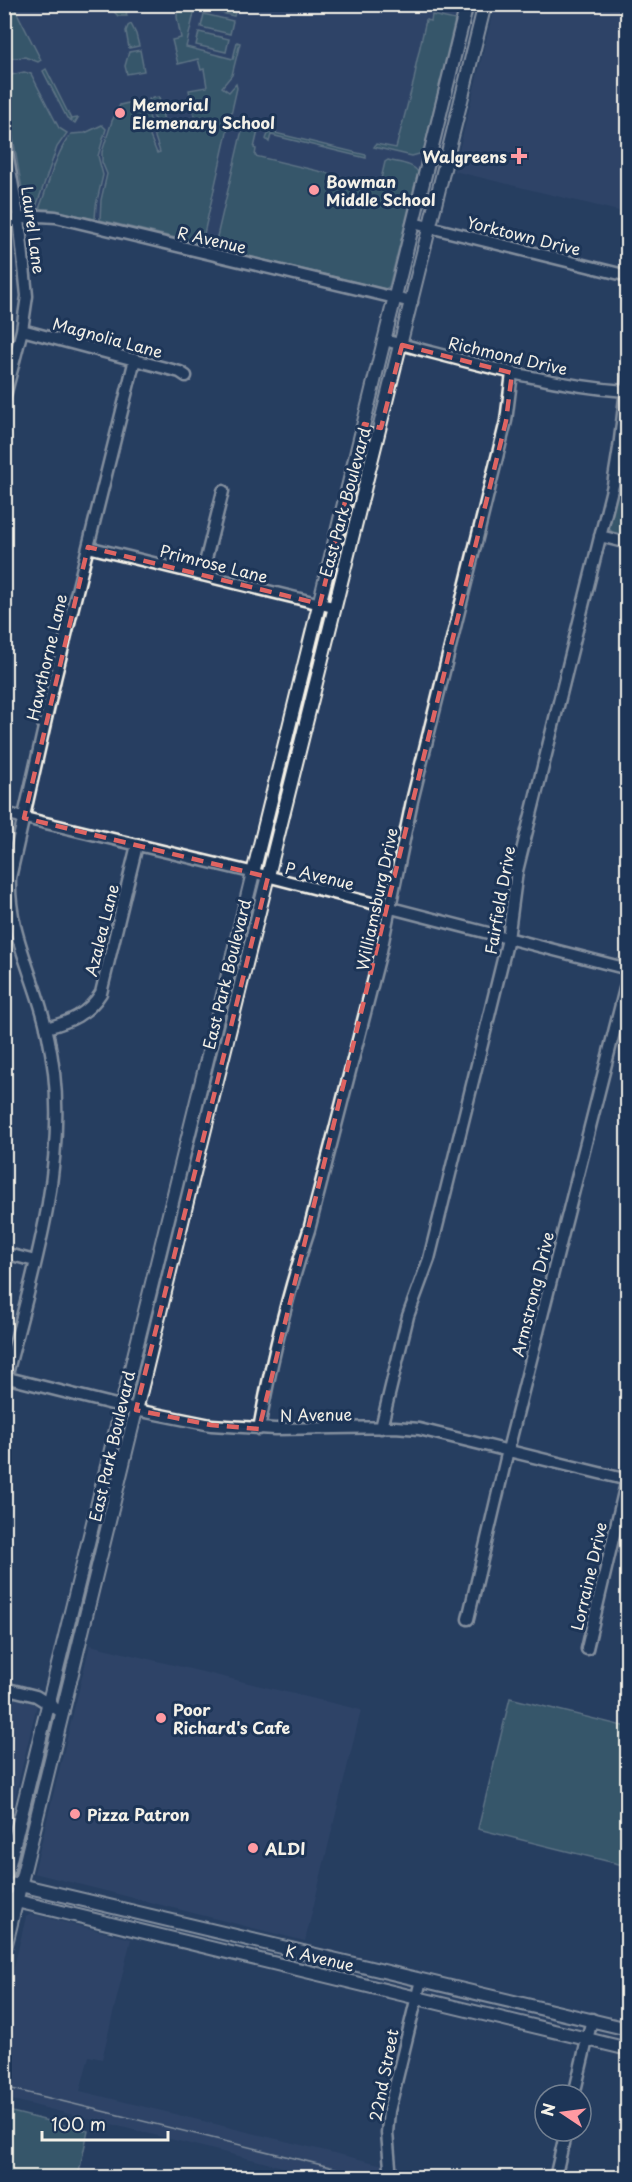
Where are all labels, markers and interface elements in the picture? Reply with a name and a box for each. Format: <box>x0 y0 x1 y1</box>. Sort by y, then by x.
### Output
place label: Memorial Elemenary School <box>132 92 275 134</box>
marker: Memorial Elemenary School <box>113 106 127 120</box>
place label: Walgreens <box>422 144 507 168</box>
marker: Walgreens <box>512 149 526 163</box>
place label: Bowman Middle School <box>326 169 436 211</box>
marker: Bowman Middle School <box>307 183 321 197</box>
street label: Laurel Lane <box>16 185 52 275</box>
street label: Yorktown Drive <box>465 209 583 261</box>
street label: R Avenue <box>175 219 249 259</box>
street label: Magnolia Lane <box>50 311 166 363</box>
street label: Richmond Drive <box>446 330 570 380</box>
street label: East Park Boulevard <box>312 424 376 580</box>
street label: Primrose Lane <box>157 538 271 588</box>
street label: Hawthorne Lane <box>20 591 72 723</box>
street label: Williamsburg Drive <box>349 825 403 973</box>
street label: Fairfield Drive <box>478 844 520 956</box>
street label: P Avenue <box>283 855 357 895</box>
street label: Azalea Lane <box>78 881 124 979</box>
street label: East Park Boulevard <box>196 896 256 1052</box>
street label: Armstrong Drive <box>505 1229 559 1359</box>
street label: East Park Boulevard <box>82 1368 140 1524</box>
street label: N Avenue <box>280 1401 353 1427</box>
street label: Lorraine Drive <box>564 1519 612 1633</box>
place label: Poor Richard's Cafe <box>173 1697 291 1739</box>
marker: Poor Richard's Cafe <box>154 1711 168 1725</box>
place label: Pizza Patron <box>87 1802 189 1826</box>
marker: Pizza Patron <box>68 1807 82 1821</box>
place label: ALDI <box>264 1836 306 1860</box>
marker: ALDI <box>246 1841 260 1855</box>
street label: K Avenue <box>283 1937 357 1977</box>
street label: 22nd Street <box>362 2026 404 2123</box>
north arrow <box>533 2083 593 2143</box>
text: N <box>534 2101 561 2118</box>
scale bar <box>42 2104 168 2142</box>
text: 100 m <box>51 2110 106 2137</box>

